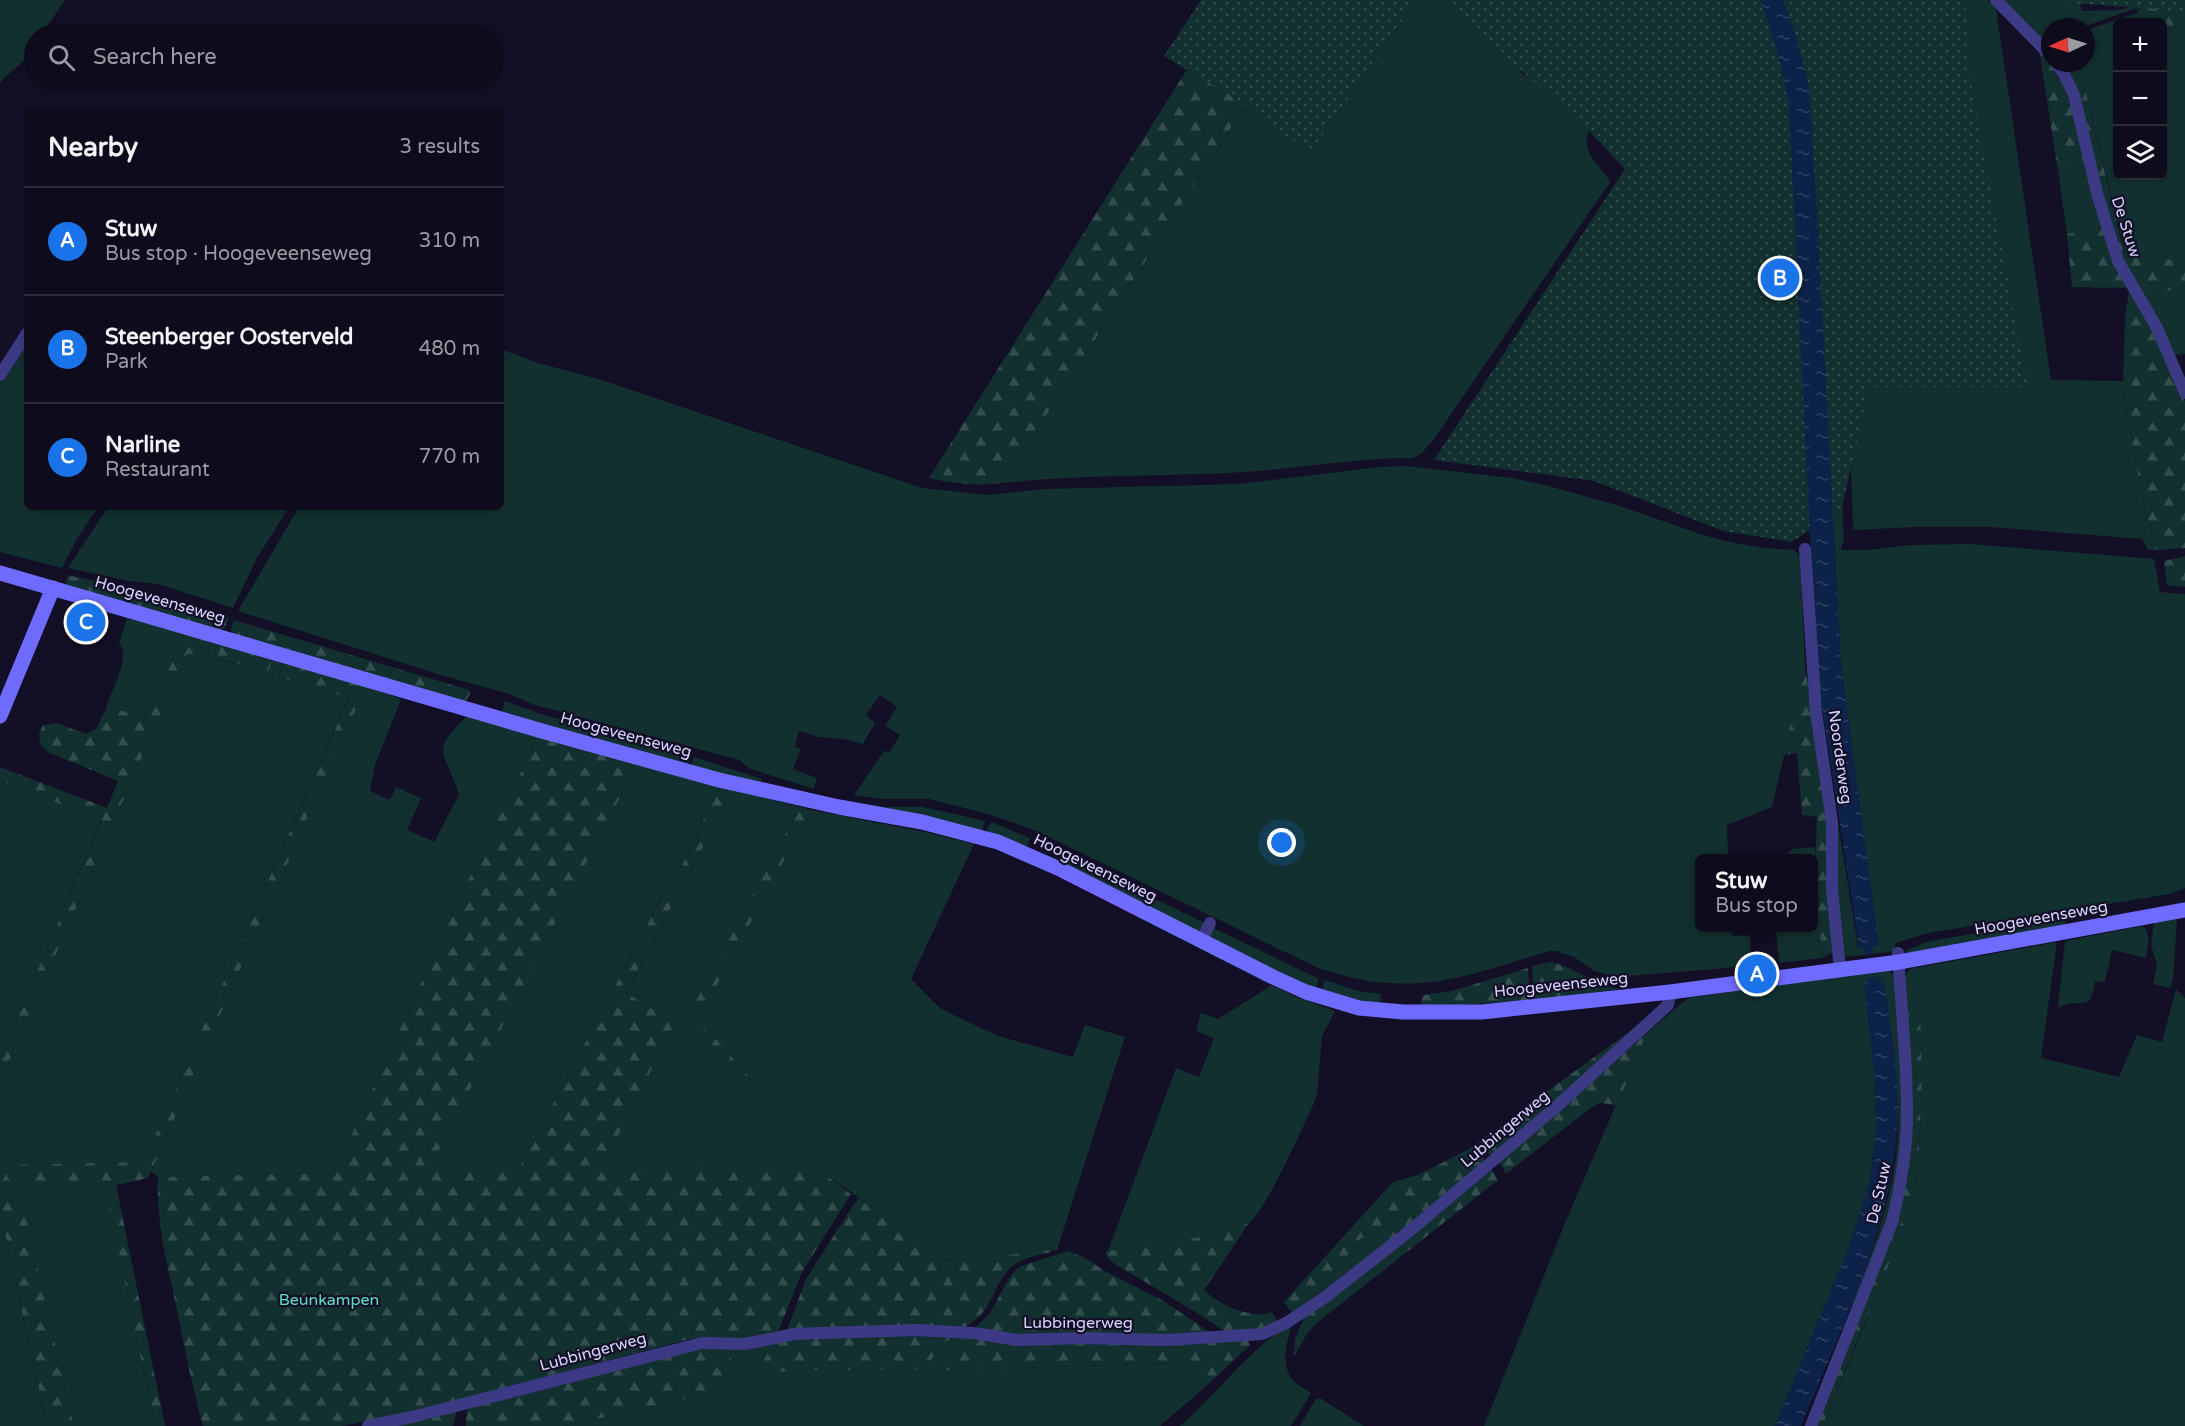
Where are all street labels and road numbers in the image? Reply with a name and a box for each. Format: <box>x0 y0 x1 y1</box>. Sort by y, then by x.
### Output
street label: De Stuw <box>2107 194 2145 260</box>
street label: Hoogeveenseweg <box>92 572 228 628</box>
street label: Hoogeveenseweg <box>558 708 694 762</box>
street label: Noorderweg <box>1823 709 1857 805</box>
street label: Hoogeveenseweg <box>1030 829 1160 907</box>
street label: Hoogeveenseweg <box>1973 896 2109 940</box>
street label: Hoogeveenseweg <box>1493 968 1629 1002</box>
street label: Lubbingerweg <box>1456 1086 1554 1172</box>
street label: De Stuw <box>1862 1160 1896 1226</box>
street label: Lubbingerweg <box>1023 1313 1133 1333</box>
street label: Lubbingerweg <box>537 1328 649 1376</box>

